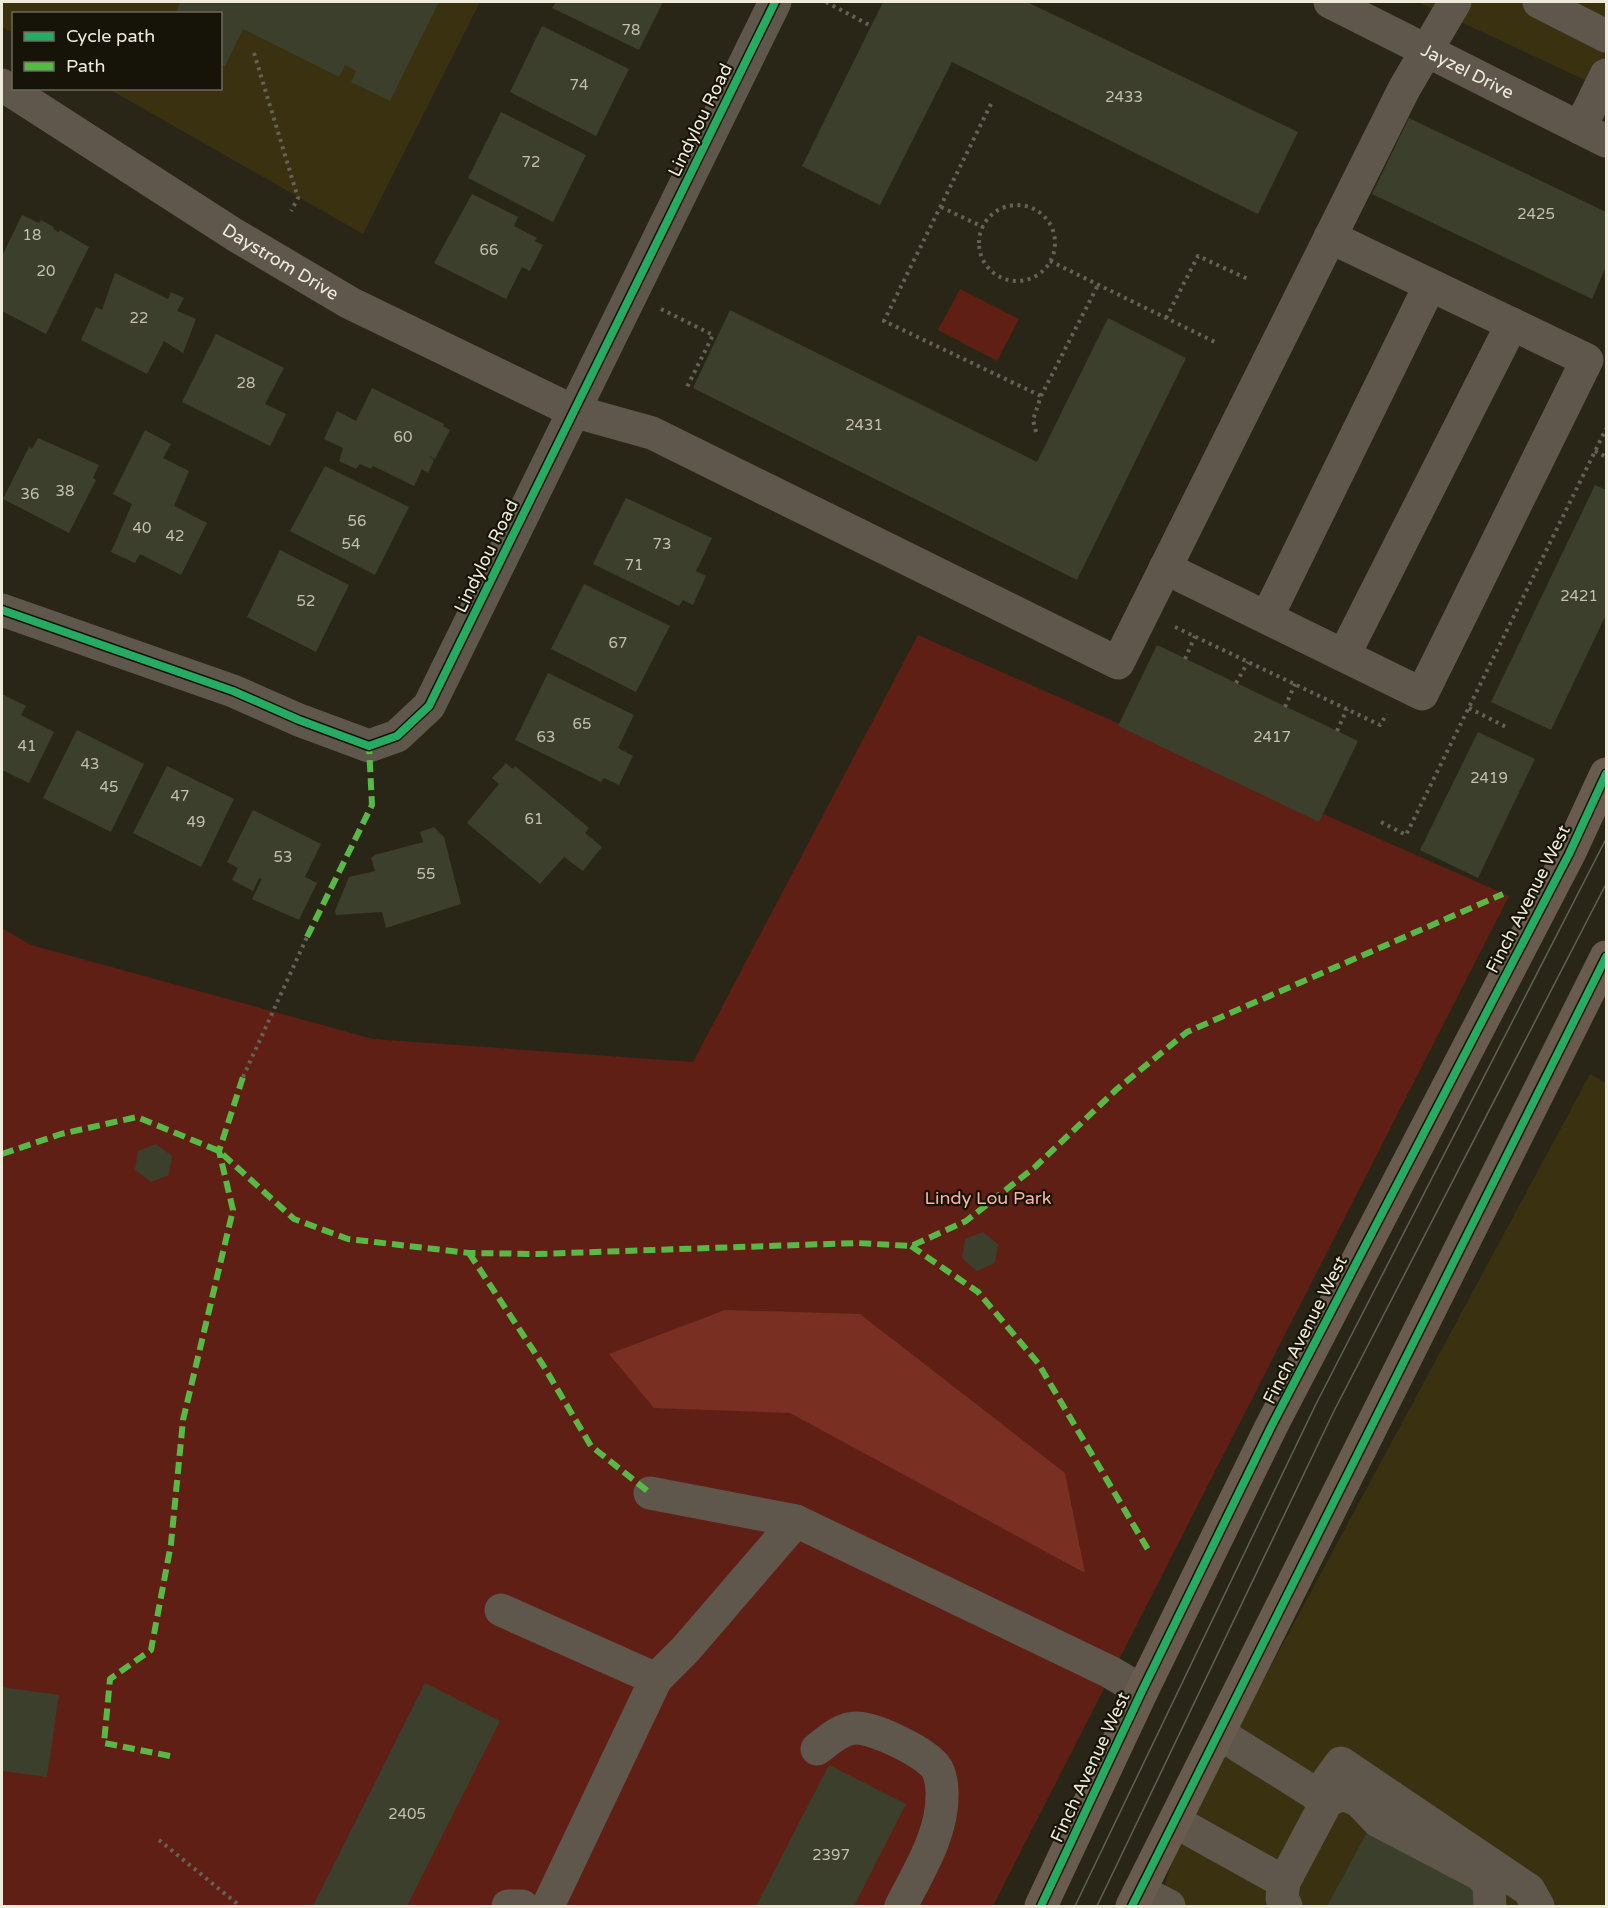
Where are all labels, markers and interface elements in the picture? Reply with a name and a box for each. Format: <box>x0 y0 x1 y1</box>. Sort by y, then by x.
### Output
legend <box>12 12 222 90</box>
house number: 78 <box>622 21 640 39</box>
text: Cycle path <box>66 25 155 47</box>
street label: Jayzel Drive <box>1418 39 1517 104</box>
text: Path <box>66 55 105 77</box>
street label: Lindylou Road <box>663 60 737 180</box>
house number: 74 <box>570 76 588 94</box>
house number: 2433 <box>1105 88 1143 106</box>
house number: 72 <box>522 153 540 171</box>
house number: 2425 <box>1517 205 1555 223</box>
street label: Daystrom Drive <box>218 219 343 305</box>
house number: 18 <box>23 226 41 244</box>
house number: 66 <box>480 241 498 259</box>
house number: 20 <box>37 262 55 280</box>
house number: 22 <box>130 309 148 327</box>
house number: 28 <box>237 374 255 392</box>
house number: 2431 <box>845 416 883 434</box>
house number: 60 <box>394 428 412 446</box>
house number: 38 <box>56 482 74 500</box>
house number: 36 <box>21 485 39 503</box>
street label: Lindylou Road <box>449 496 523 616</box>
house number: 56 <box>348 512 366 530</box>
house number: 40 <box>133 519 151 537</box>
house number: 42 <box>166 527 184 545</box>
house number: 54 <box>342 535 360 553</box>
house number: 73 <box>653 535 671 553</box>
house number: 71 <box>625 556 643 574</box>
house number: 2421 <box>1560 587 1598 605</box>
house number: 52 <box>297 592 315 610</box>
house number: 67 <box>609 634 627 652</box>
house number: 65 <box>573 715 591 733</box>
house number: 63 <box>537 728 555 746</box>
house number: 2417 <box>1253 728 1291 746</box>
house number: 41 <box>18 737 36 755</box>
house number: 43 <box>81 755 99 773</box>
house number: 2419 <box>1470 769 1508 787</box>
house number: 45 <box>100 778 118 796</box>
house number: 47 <box>171 787 189 805</box>
house number: 61 <box>525 810 543 828</box>
house number: 49 <box>187 813 205 831</box>
street label: Finch Avenue West <box>1481 821 1575 977</box>
house number: 53 <box>274 848 292 866</box>
house number: 55 <box>417 865 435 883</box>
park label: Lindy Lou Park <box>925 1187 1052 1209</box>
street label: Finch Avenue West <box>1258 1252 1352 1408</box>
street label: Finch Avenue West <box>1045 1688 1135 1846</box>
house number: 2405 <box>388 1805 426 1823</box>
house number: 2397 <box>812 1846 850 1864</box>

